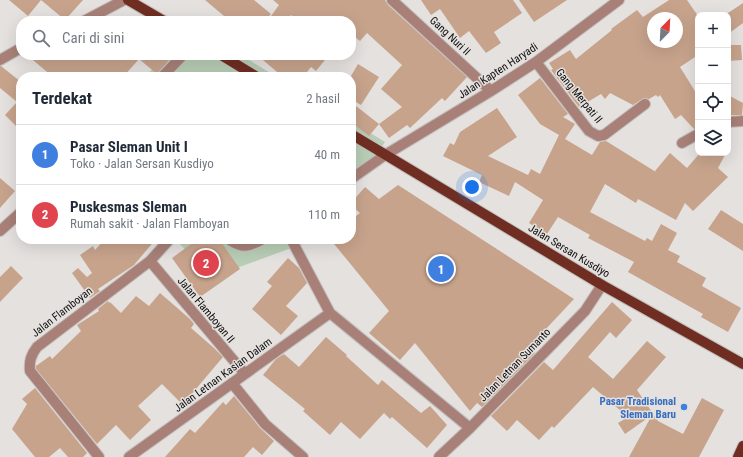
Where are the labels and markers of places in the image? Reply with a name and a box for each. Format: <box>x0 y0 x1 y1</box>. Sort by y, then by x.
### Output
pin: 2 <box>193 248 219 278</box>
pin: 1 <box>428 254 454 284</box>
place label: Pasar Tradisional Sleman Baru <box>599 395 676 421</box>
marker: Pasar Tradisional Sleman Baru <box>679 402 689 412</box>

